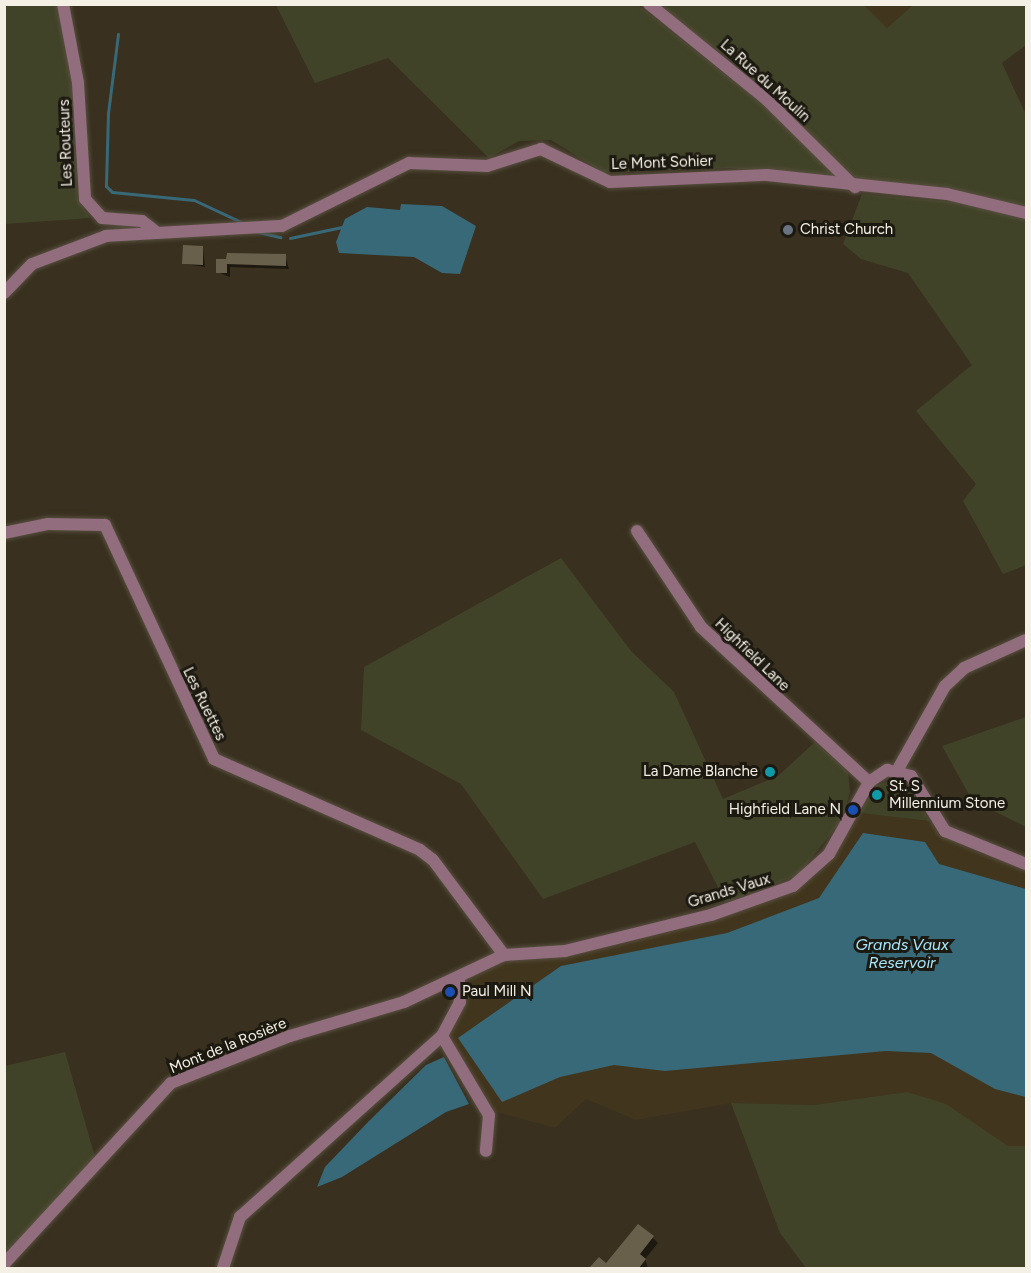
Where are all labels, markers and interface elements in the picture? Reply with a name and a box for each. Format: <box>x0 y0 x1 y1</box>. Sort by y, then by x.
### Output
street label: La Rue du Moulin <box>716 36 814 126</box>
street label: Les Routeurs <box>55 99 77 187</box>
street label: Le Mont Sohier <box>611 152 713 174</box>
place label: Christ Church <box>800 221 893 239</box>
marker: Christ Church <box>781 223 795 237</box>
street label: Highfield Lane <box>711 615 793 695</box>
street label: Les Ruettes <box>179 664 229 744</box>
place label: La Dame Blanche <box>643 763 758 781</box>
marker: La Dame Blanche <box>763 765 777 779</box>
place label: St. S Millennium Stone <box>889 777 1005 812</box>
marker: St. S Millennium Stone <box>870 788 884 802</box>
place label: Highfield Lane N <box>729 801 841 819</box>
marker: Highfield Lane N <box>846 803 860 817</box>
street label: Grands Vaux <box>686 870 772 912</box>
water label: Grands Vaux Reservoir <box>855 935 949 973</box>
place label: Paul Mill N <box>462 983 532 1001</box>
marker: Paul Mill N <box>443 985 457 999</box>
street label: Mont de la Rosière <box>167 1014 289 1078</box>

